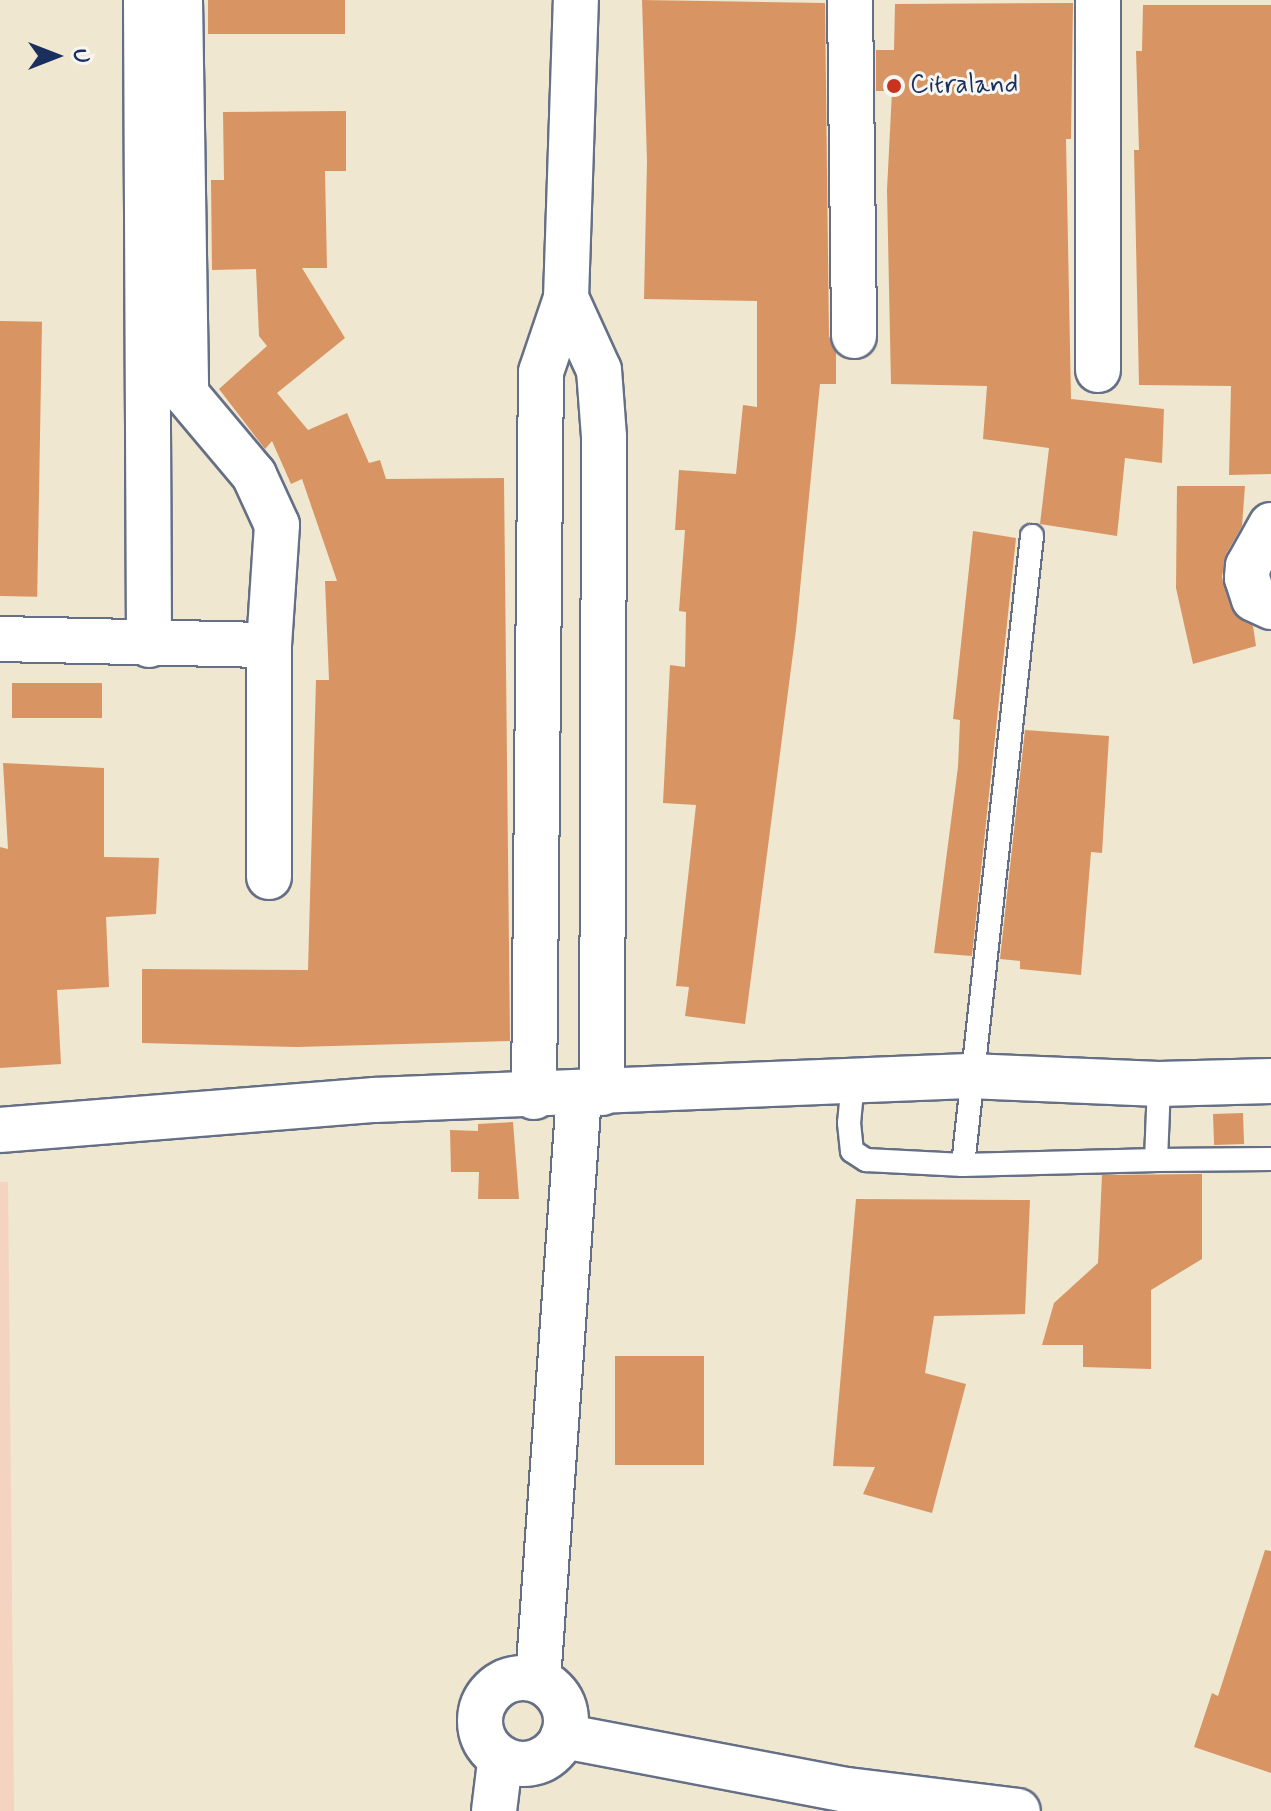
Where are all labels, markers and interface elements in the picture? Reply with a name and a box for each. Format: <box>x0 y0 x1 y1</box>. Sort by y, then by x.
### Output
north arrow <box>16 16 96 96</box>
text: U <box>66 49 94 63</box>
place label: Citraland <box>910 70 1018 102</box>
marker: Citraland <box>885 77 903 95</box>

